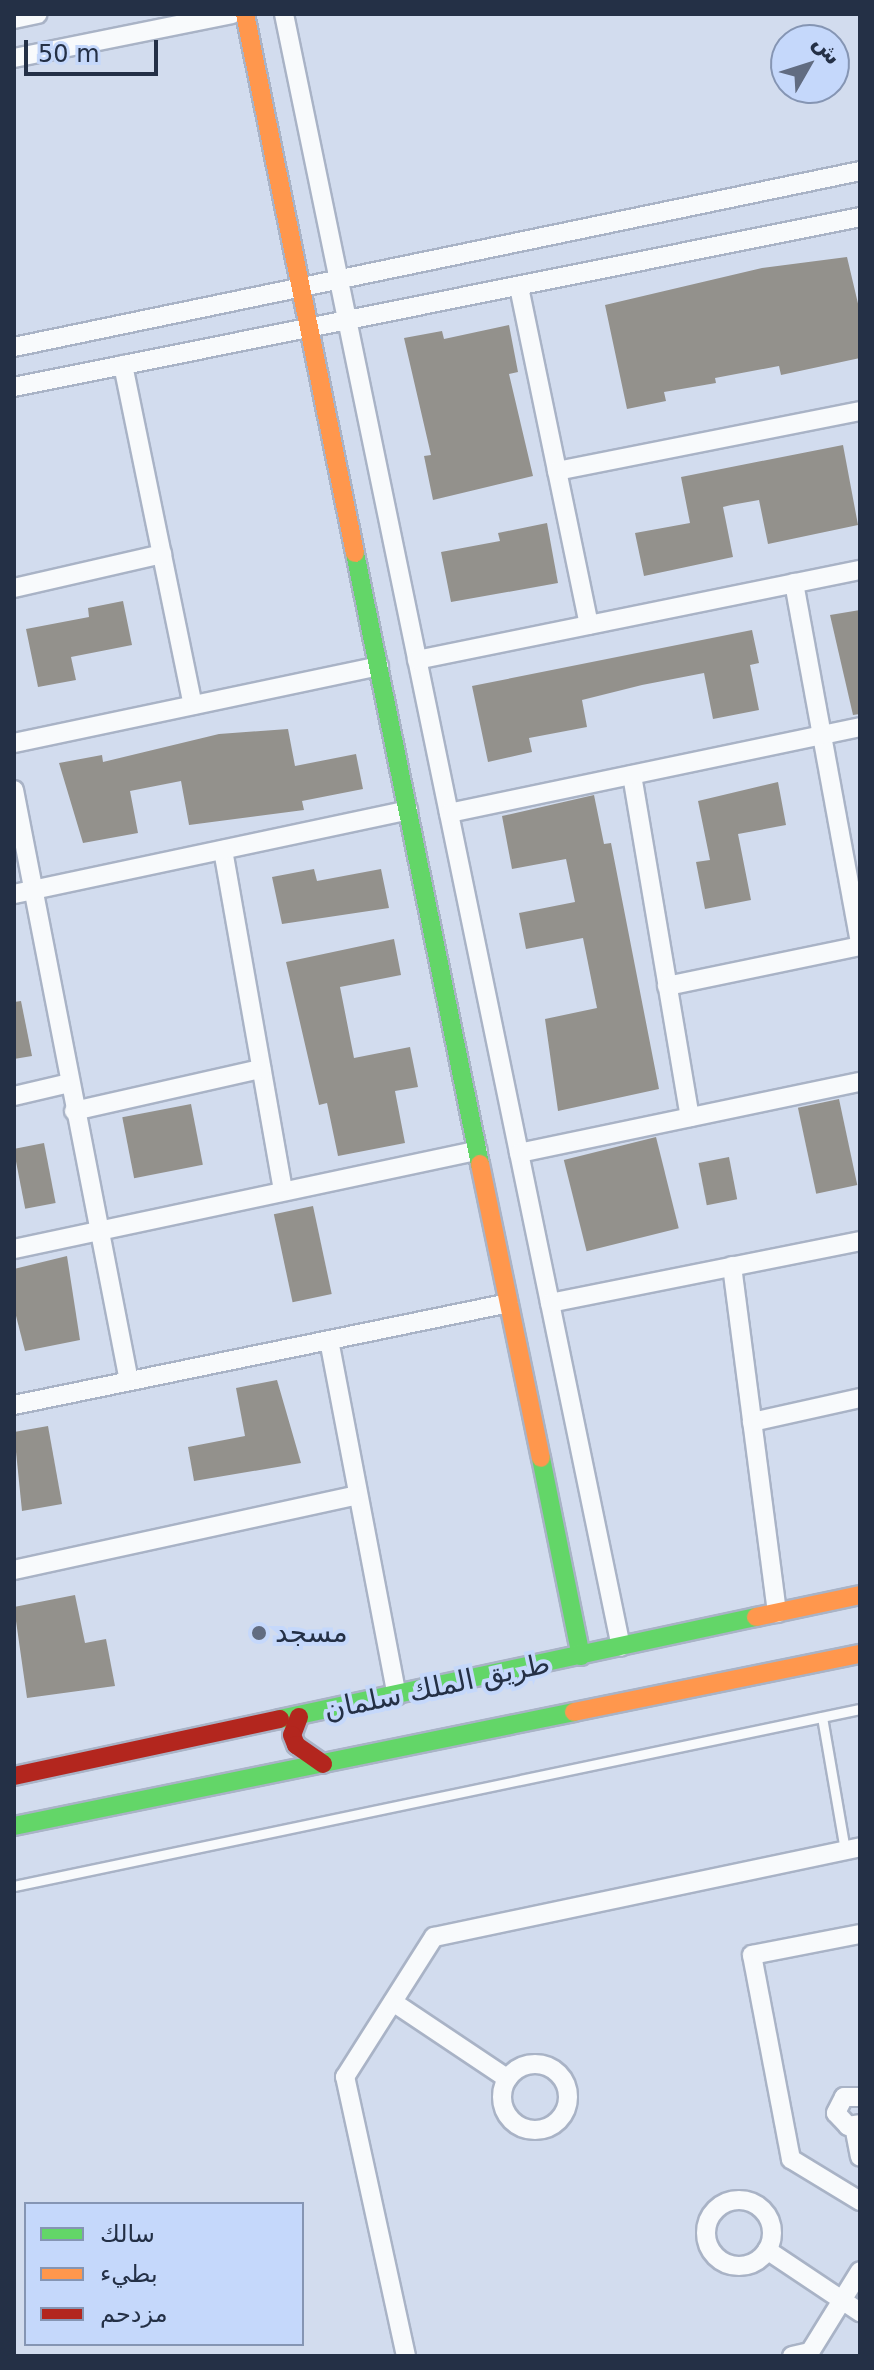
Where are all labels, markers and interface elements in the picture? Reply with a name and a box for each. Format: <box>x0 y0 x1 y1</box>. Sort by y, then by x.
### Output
scale bar <box>28 24 162 74</box>
north arrow <box>770 24 850 104</box>
text: ش <box>808 30 847 69</box>
text: 50 m <box>38 40 100 68</box>
place label: مسجد <box>275 1616 348 1650</box>
marker: مسجد <box>250 1624 268 1642</box>
street label: طريق الملك سلمان <box>321 1647 553 1727</box>
legend <box>24 2202 304 2346</box>
text: سالك <box>100 2220 155 2248</box>
text: بطيء <box>100 2260 158 2288</box>
text: مزدحم <box>100 2300 168 2328</box>

